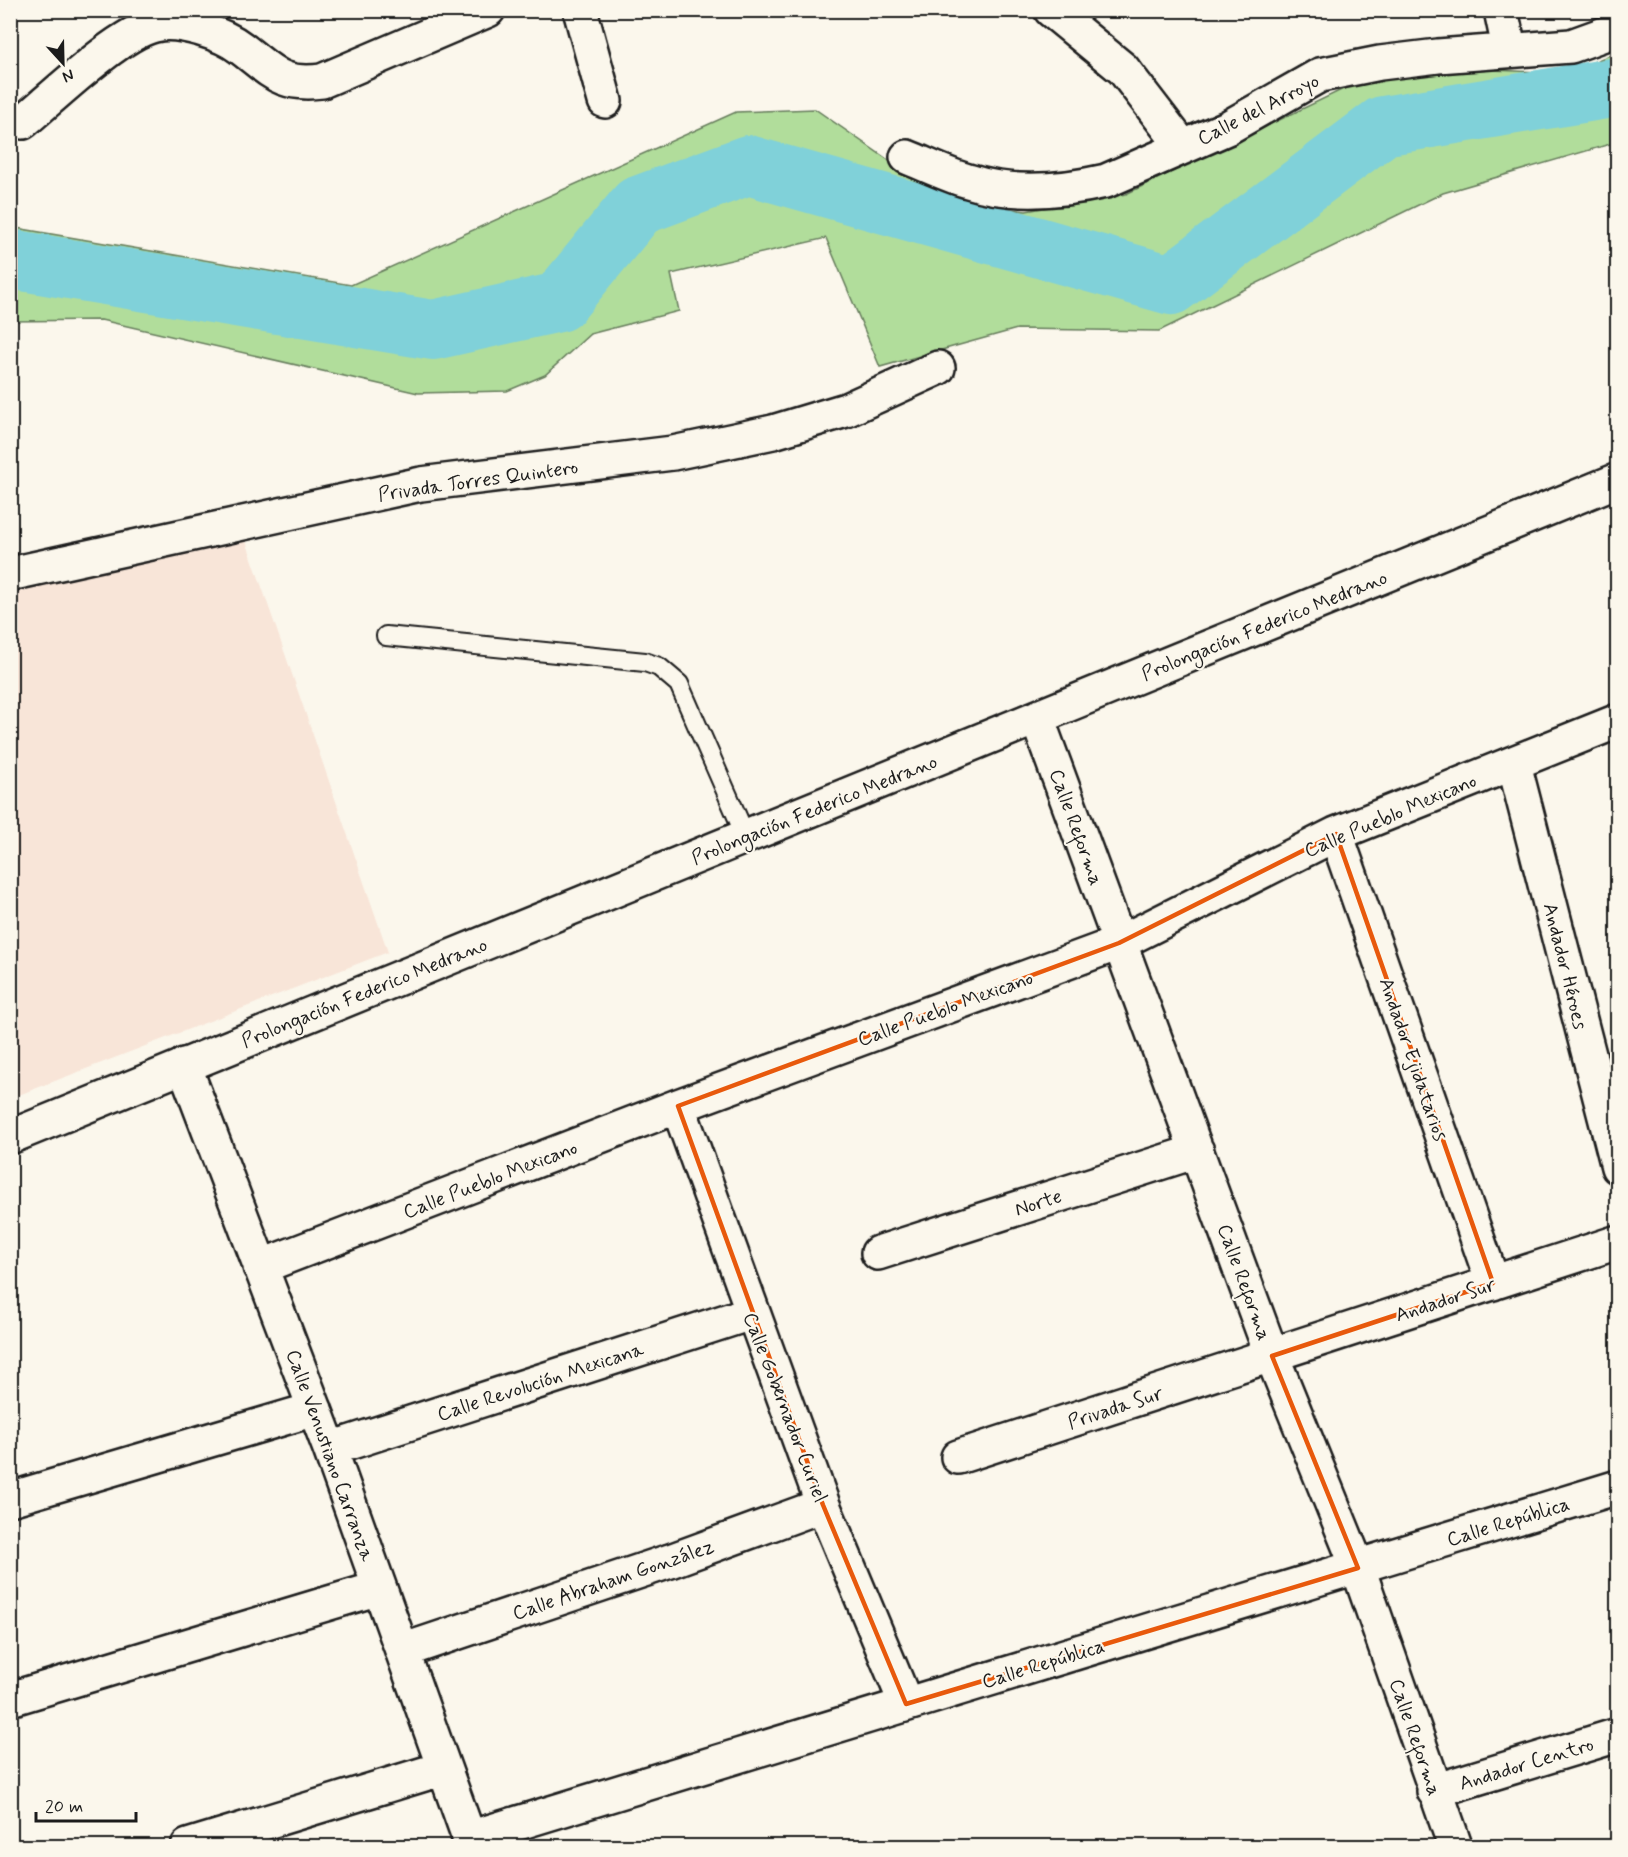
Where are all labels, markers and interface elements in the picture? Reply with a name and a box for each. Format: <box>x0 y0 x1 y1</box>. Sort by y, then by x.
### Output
north arrow <box>33 33 93 93</box>
text: N <box>59 64 77 87</box>
street label: Calle del Arroyo <box>1193 68 1324 153</box>
street label: Privada Torres Quintero <box>376 454 580 509</box>
street label: Prolongación Federico Medrano <box>1138 565 1392 689</box>
street label: Prolongación Federico Medrano <box>688 749 942 873</box>
street label: Calle Reforma <box>1040 766 1109 890</box>
street label: Calle Pueblo Mexicano <box>1300 768 1481 865</box>
street label: Andador Héroes <box>1536 900 1593 1033</box>
street label: Prolongación Federico Medrano <box>238 932 492 1056</box>
street label: Calle Pueblo Mexicano <box>854 965 1037 1054</box>
street label: Andador Ejidatarios <box>1372 974 1453 1145</box>
street label: Calle Pueblo Mexicano <box>399 1135 582 1226</box>
street label: Norte <box>1011 1183 1065 1224</box>
street label: Calle Reforma <box>1208 1221 1277 1345</box>
street label: Andador Sur <box>1392 1271 1500 1329</box>
street label: Calle Gobernador Curiel <box>736 1309 833 1506</box>
street label: Calle Revolución Mexicana <box>434 1336 648 1429</box>
street label: Calle Venustiano Carranza <box>279 1346 381 1566</box>
street label: Privada Sur <box>1064 1380 1167 1437</box>
street label: Calle República <box>1444 1491 1573 1554</box>
street label: Calle Abraham González <box>509 1533 718 1628</box>
street label: Calle República <box>979 1633 1108 1696</box>
street label: Calle Reforma <box>1380 1675 1447 1800</box>
street label: Andador Centro <box>1456 1731 1597 1798</box>
scale bar <box>36 1785 136 1823</box>
text: 20 m <box>45 1795 83 1819</box>

